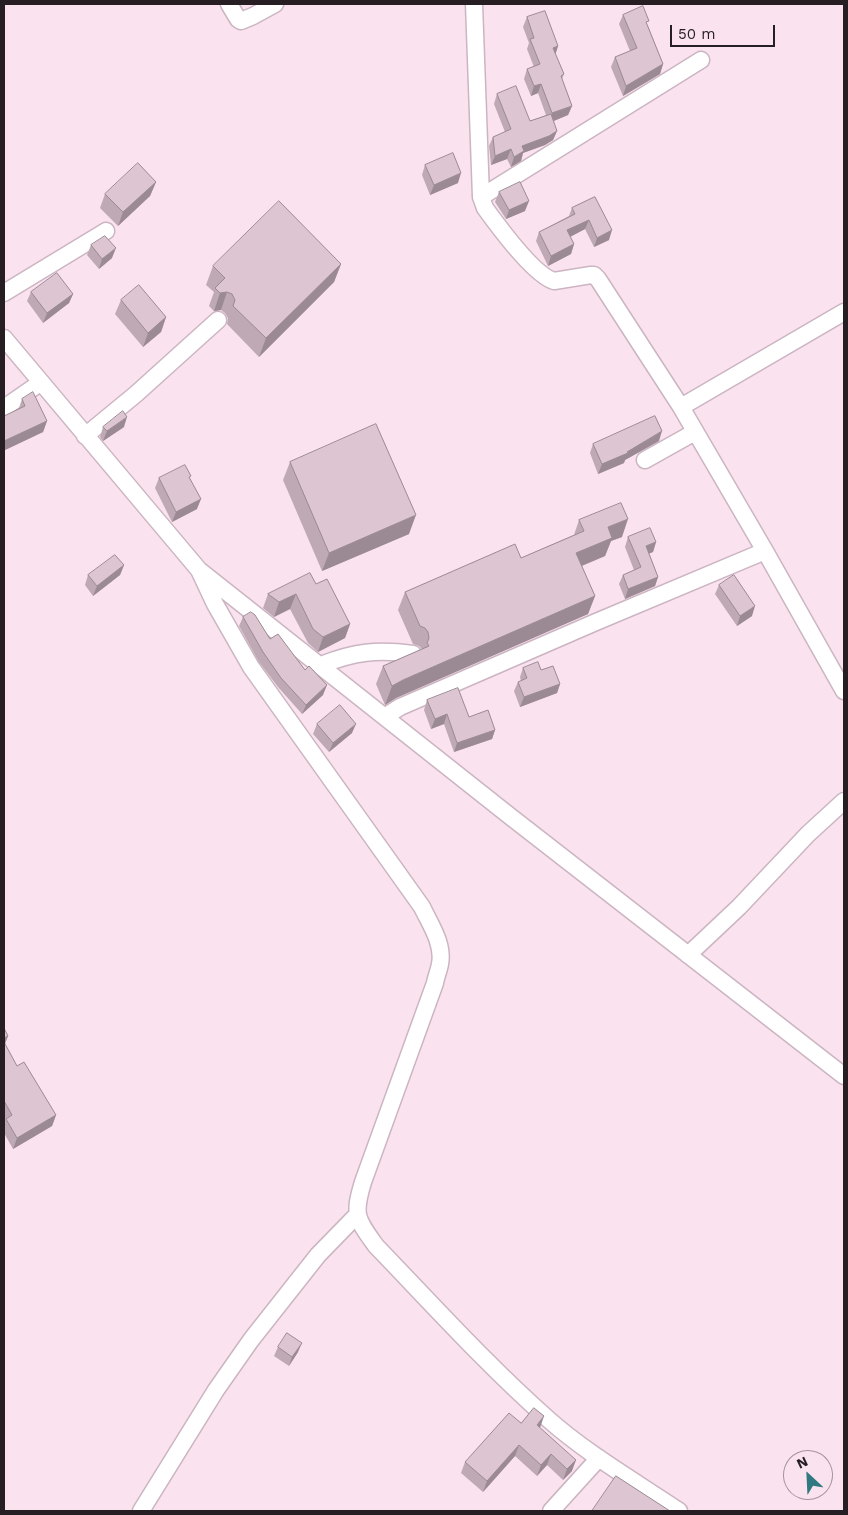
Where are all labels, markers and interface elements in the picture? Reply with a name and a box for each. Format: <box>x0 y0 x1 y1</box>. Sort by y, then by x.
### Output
scale bar <box>673 15 778 47</box>
text: 50 m <box>678 25 715 43</box>
north arrow <box>783 1450 833 1500</box>
text: N <box>794 1453 810 1472</box>

